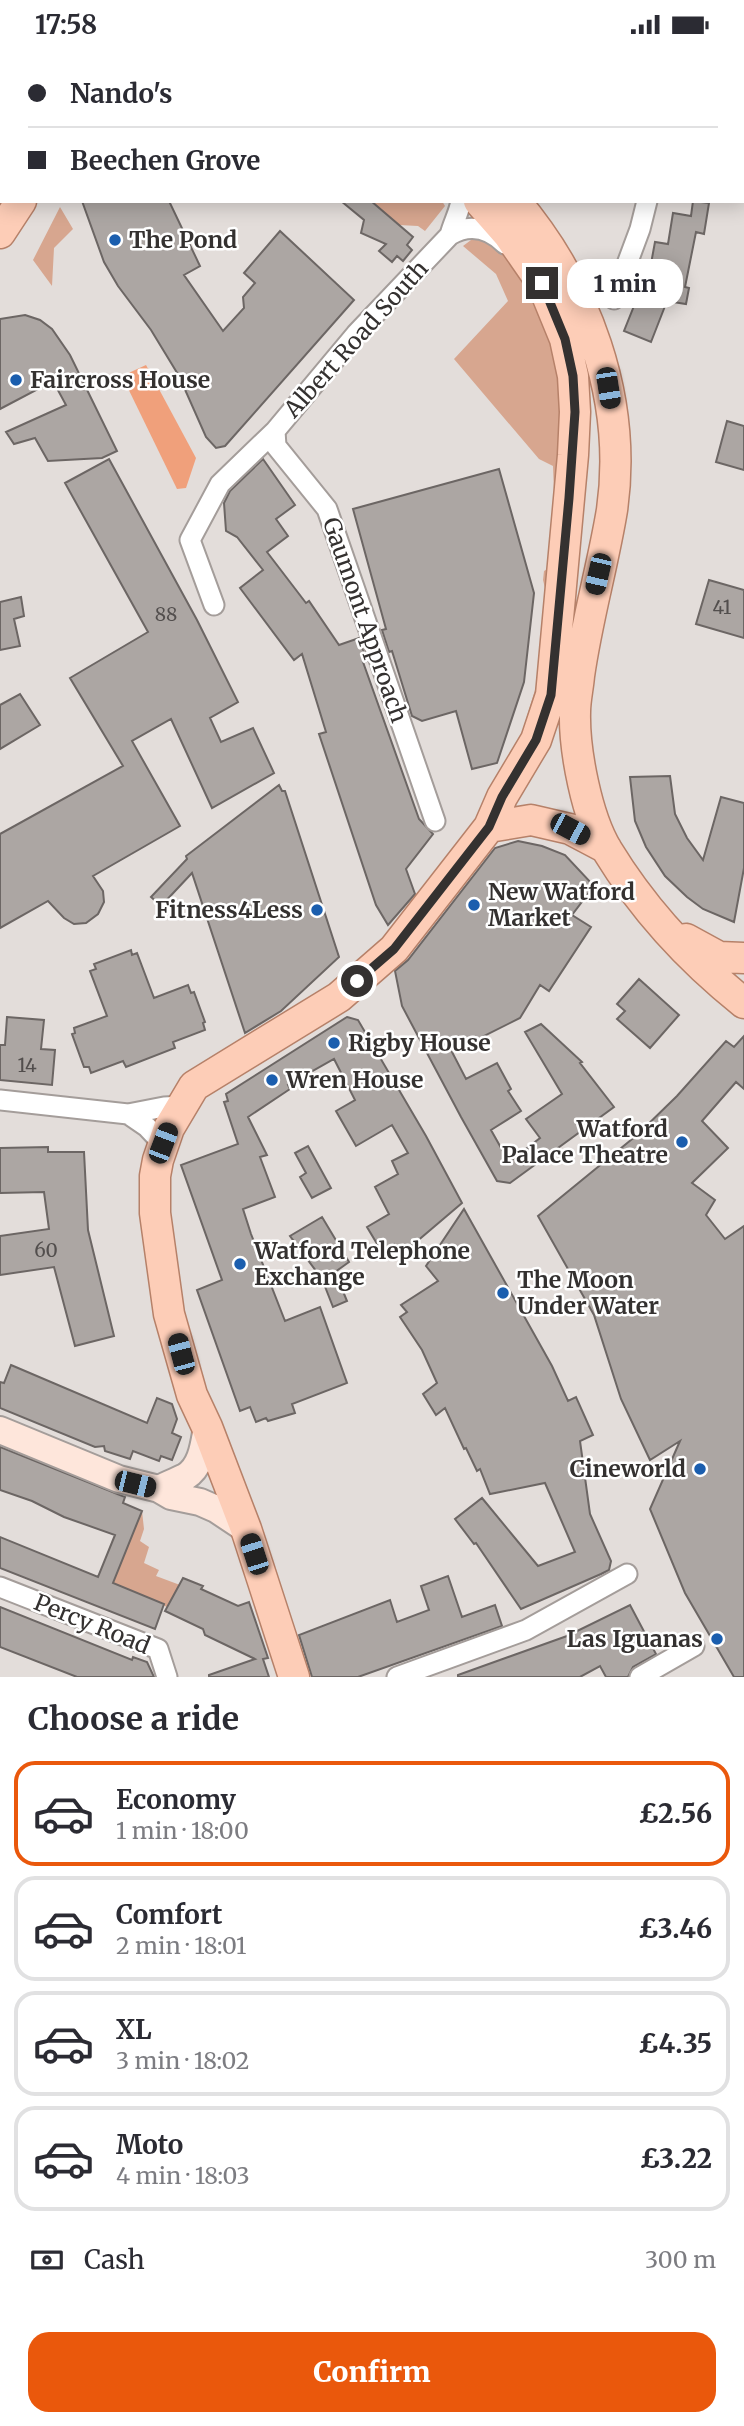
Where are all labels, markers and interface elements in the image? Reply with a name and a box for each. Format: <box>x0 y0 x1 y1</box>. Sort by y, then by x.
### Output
text: 17:58 <box>35 8 97 41</box>
text: Nando's <box>70 77 172 110</box>
text: Beechen Grove <box>70 144 260 177</box>
place label: The Pond <box>129 225 237 254</box>
marker: The Pond <box>107 232 123 248</box>
street label: Albert Road South <box>277 254 434 424</box>
callout: 1 min <box>566 259 682 307</box>
route end <box>526 267 558 299</box>
text: 1 min <box>593 269 657 298</box>
place label: Faircross House <box>30 365 210 394</box>
car <box>595 366 622 410</box>
marker: Faircross House <box>8 372 24 388</box>
street label: Gaumont Approach <box>317 514 414 726</box>
car <box>584 551 613 597</box>
house number: 41 <box>713 595 732 619</box>
house number: 88 <box>155 602 177 626</box>
car <box>547 810 594 848</box>
place label: New Watford Market <box>488 877 635 932</box>
place label: Fitness4Less <box>155 895 303 924</box>
marker: New Watford Market <box>466 897 482 913</box>
marker: Fitness4Less <box>309 902 325 918</box>
route start <box>341 965 373 997</box>
place label: Rigby House <box>348 1028 491 1057</box>
marker: Rigby House <box>326 1035 342 1051</box>
house number: 14 <box>17 1053 37 1077</box>
place label: Wren House <box>285 1065 424 1094</box>
marker: Wren House <box>264 1072 280 1088</box>
place label: Watford Palace Theatre <box>501 1114 668 1169</box>
car <box>146 1120 181 1166</box>
marker: Watford Palace Theatre <box>674 1134 690 1150</box>
place label: Watford Telephone Exchange <box>253 1236 470 1291</box>
house number: 60 <box>34 1238 58 1262</box>
marker: Watford Telephone Exchange <box>232 1256 248 1272</box>
place label: The Moon Under Water <box>517 1265 659 1320</box>
marker: The Moon Under Water <box>495 1285 511 1301</box>
car <box>166 1331 197 1377</box>
place label: Cineworld <box>570 1454 686 1483</box>
marker: Cineworld <box>692 1461 708 1477</box>
car <box>113 1469 158 1499</box>
car <box>238 1531 271 1577</box>
street label: Percy Road <box>30 1587 155 1660</box>
place label: Las Iguanas <box>567 1624 703 1653</box>
marker: Las Iguanas <box>709 1631 725 1647</box>
text: Choose a ride <box>28 1699 239 1739</box>
icon: car <box>32 1782 95 1845</box>
text: Economy <box>116 1783 236 1816</box>
text: £2.56 <box>639 1797 712 1830</box>
text: 1 min · 18:00 <box>116 1816 249 1845</box>
icon: car <box>32 1897 95 1960</box>
text: Comfort <box>116 1898 222 1931</box>
text: £3.46 <box>638 1912 712 1945</box>
text: 2 min · 18:01 <box>116 1931 246 1960</box>
icon: car <box>32 2012 95 2075</box>
text: XL <box>116 2013 152 2046</box>
text: £4.35 <box>638 2027 712 2060</box>
text: 3 min · 18:02 <box>116 2046 249 2075</box>
icon: car <box>32 2127 95 2190</box>
text: Moto <box>116 2128 183 2161</box>
text: £3.22 <box>640 2142 712 2175</box>
text: 4 min · 18:03 <box>116 2161 250 2190</box>
icon: cash <box>28 2241 66 2279</box>
text: Cash <box>84 2243 145 2276</box>
text: 300 m <box>645 2245 716 2274</box>
button: Confirm <box>28 2332 716 2412</box>

